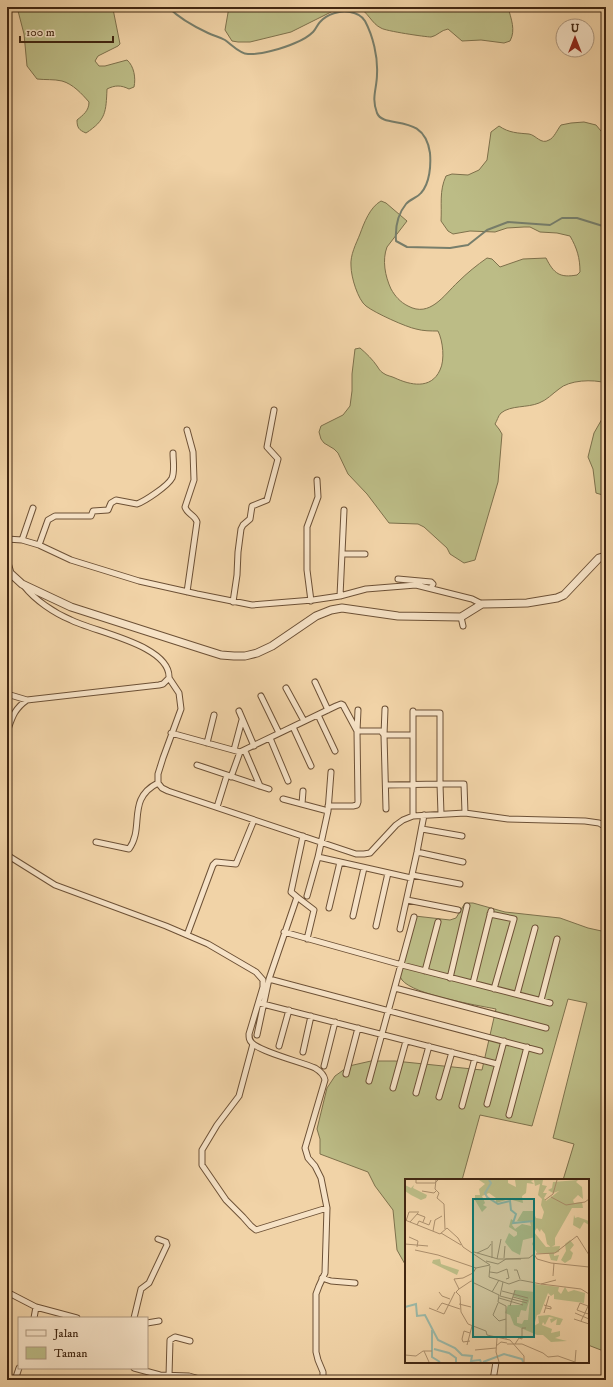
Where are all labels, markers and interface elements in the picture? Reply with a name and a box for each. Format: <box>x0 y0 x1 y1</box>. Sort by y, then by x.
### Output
scale bar <box>20 18 113 44</box>
north arrow <box>555 18 595 58</box>
text: U <box>571 22 580 36</box>
text: 100 m <box>26 25 55 40</box>
inset map <box>405 1179 589 1363</box>
legend <box>18 1317 148 1369</box>
text: Jalan <box>53 1326 79 1341</box>
text: Taman <box>54 1346 88 1361</box>

